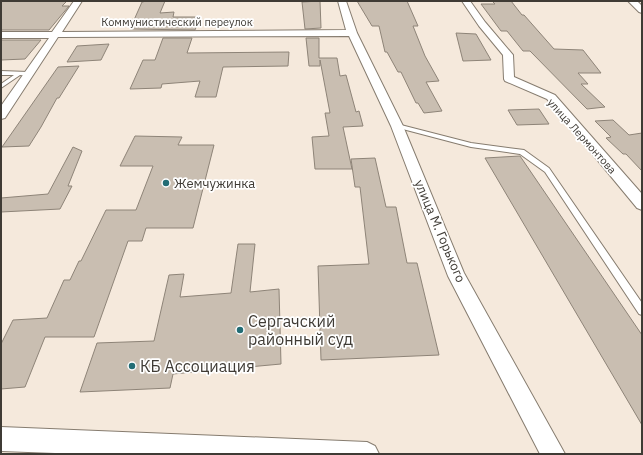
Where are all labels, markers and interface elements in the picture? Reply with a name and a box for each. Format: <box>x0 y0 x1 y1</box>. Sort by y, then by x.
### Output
street label: Коммунистический переулок <box>101 15 253 29</box>
street label: улица Лермонтова <box>545 95 620 177</box>
place label: Жемчужинка <box>174 175 255 192</box>
street label: улица М. Горького <box>411 177 469 285</box>
marker: Жемчужинка <box>161 178 171 188</box>
place label: Сергачский районный суд <box>248 311 353 349</box>
marker: Сергачский районный суд <box>235 325 245 335</box>
place label: КБ Ассоциация <box>140 356 255 376</box>
marker: КБ Ассоциация <box>127 361 137 371</box>

